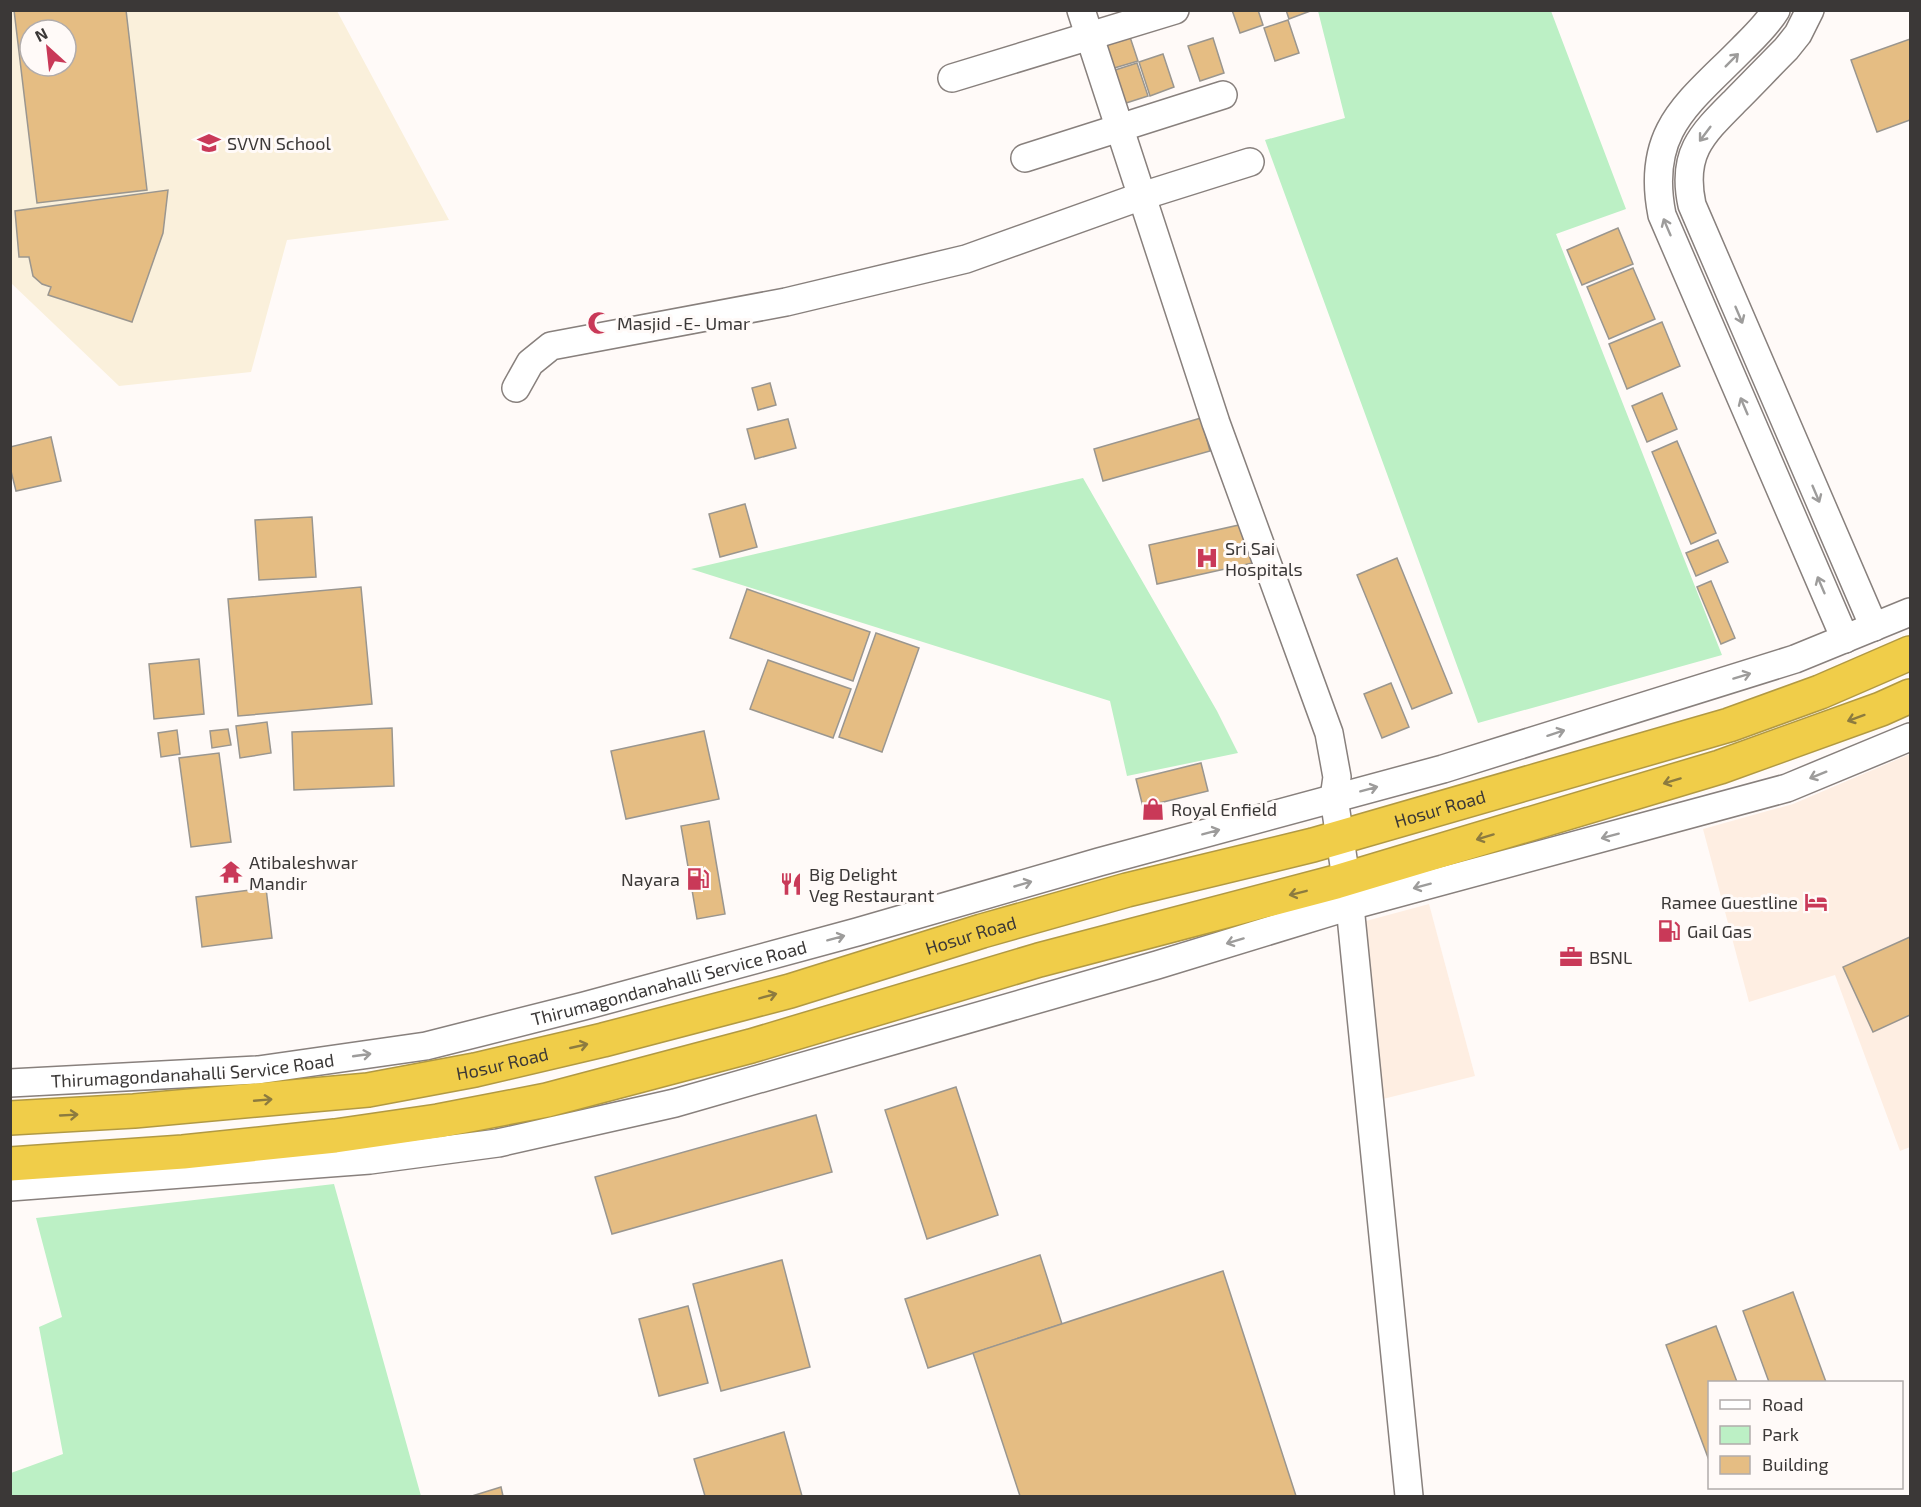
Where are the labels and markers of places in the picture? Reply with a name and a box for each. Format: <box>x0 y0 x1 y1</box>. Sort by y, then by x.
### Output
school or university icon: SVVN School <box>196 130 222 156</box>
place label: SVVN School <box>227 132 332 154</box>
mosque icon: Masjid -E- Umar <box>586 310 612 336</box>
place label: Masjid -E- Umar <box>617 312 750 334</box>
place label: Sri Sai Hospitals <box>1225 537 1303 580</box>
hospital icon: Sri Sai Hospitals <box>1194 545 1220 571</box>
shop icon: Royal Enfield <box>1140 796 1166 822</box>
place label: Royal Enfield <box>1171 798 1277 820</box>
place label: Atibaleshwar Mandir <box>249 851 358 894</box>
temple icon: Atibaleshwar Mandir <box>218 859 244 885</box>
place label: Big Delight Veg Restaurant <box>809 863 934 906</box>
fuel station icon: Nayara <box>685 866 711 892</box>
place label: Nayara <box>621 868 680 890</box>
restaurant icon: Big Delight Veg Restaurant <box>778 871 804 897</box>
hotel icon: Ramee Guestline <box>1803 889 1829 915</box>
place label: Ramee Guestline <box>1661 891 1798 913</box>
fuel station icon: Gail Gas <box>1656 918 1682 944</box>
place label: Gail Gas <box>1687 920 1752 942</box>
office icon: BSNL <box>1558 944 1584 970</box>
place label: BSNL <box>1589 946 1632 968</box>

